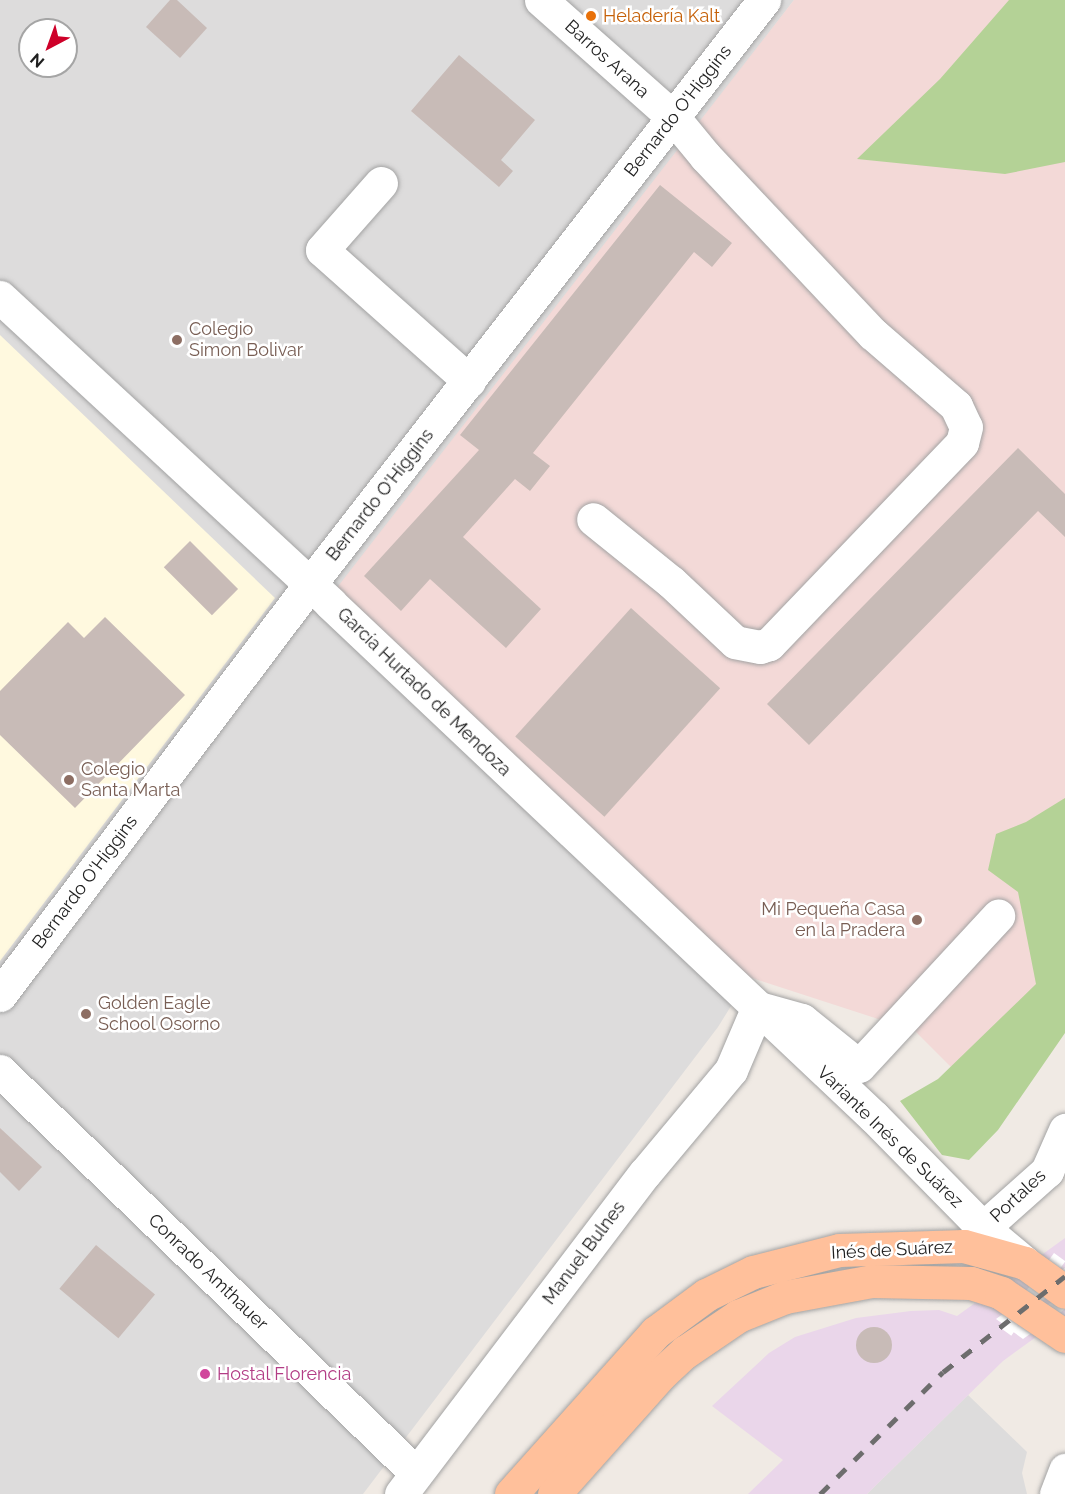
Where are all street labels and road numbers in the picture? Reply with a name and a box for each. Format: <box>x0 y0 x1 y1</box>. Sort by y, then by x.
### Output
street label: Barros Arana <box>560 15 654 103</box>
street label: Bernardo O'Higgins <box>620 41 736 181</box>
street label: Bernardo O'Higgins <box>322 425 438 565</box>
street label: García Hurtado de Mendoza <box>333 603 515 781</box>
street label: Bernardo O'Higgins <box>28 811 142 953</box>
street label: Variante Inés de Suárez <box>813 1062 967 1212</box>
street label: Portales <box>986 1165 1050 1227</box>
street label: Manuel Bulnes <box>538 1197 630 1309</box>
street label: Conrado Amthauer <box>143 1209 273 1335</box>
street label: Inés de Suárez <box>831 1236 953 1264</box>

